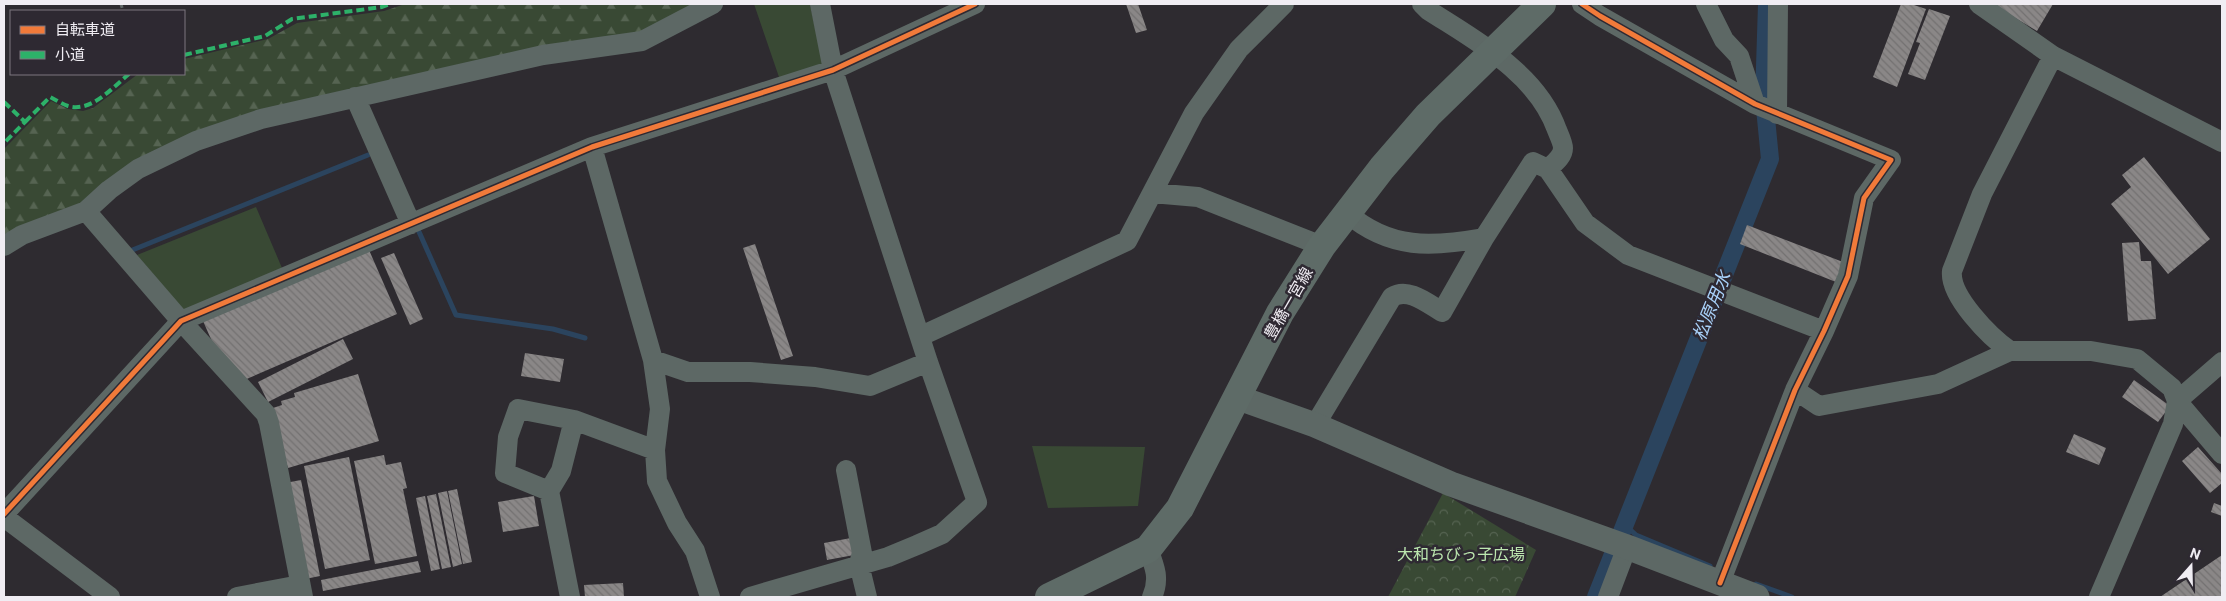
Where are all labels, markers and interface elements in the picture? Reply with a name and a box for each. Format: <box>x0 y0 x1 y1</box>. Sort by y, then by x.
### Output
legend <box>10 10 185 75</box>
text: 自転車道 <box>55 21 115 39</box>
text: 小道 <box>55 46 85 64</box>
street label: 豊橋一宮線 <box>1260 264 1317 343</box>
water label: 松原用水 <box>1688 267 1736 343</box>
north arrow <box>2166 541 2216 591</box>
park label: 大和ちびっ子広場 <box>1397 545 1525 564</box>
text: N <box>2188 545 2203 563</box>

